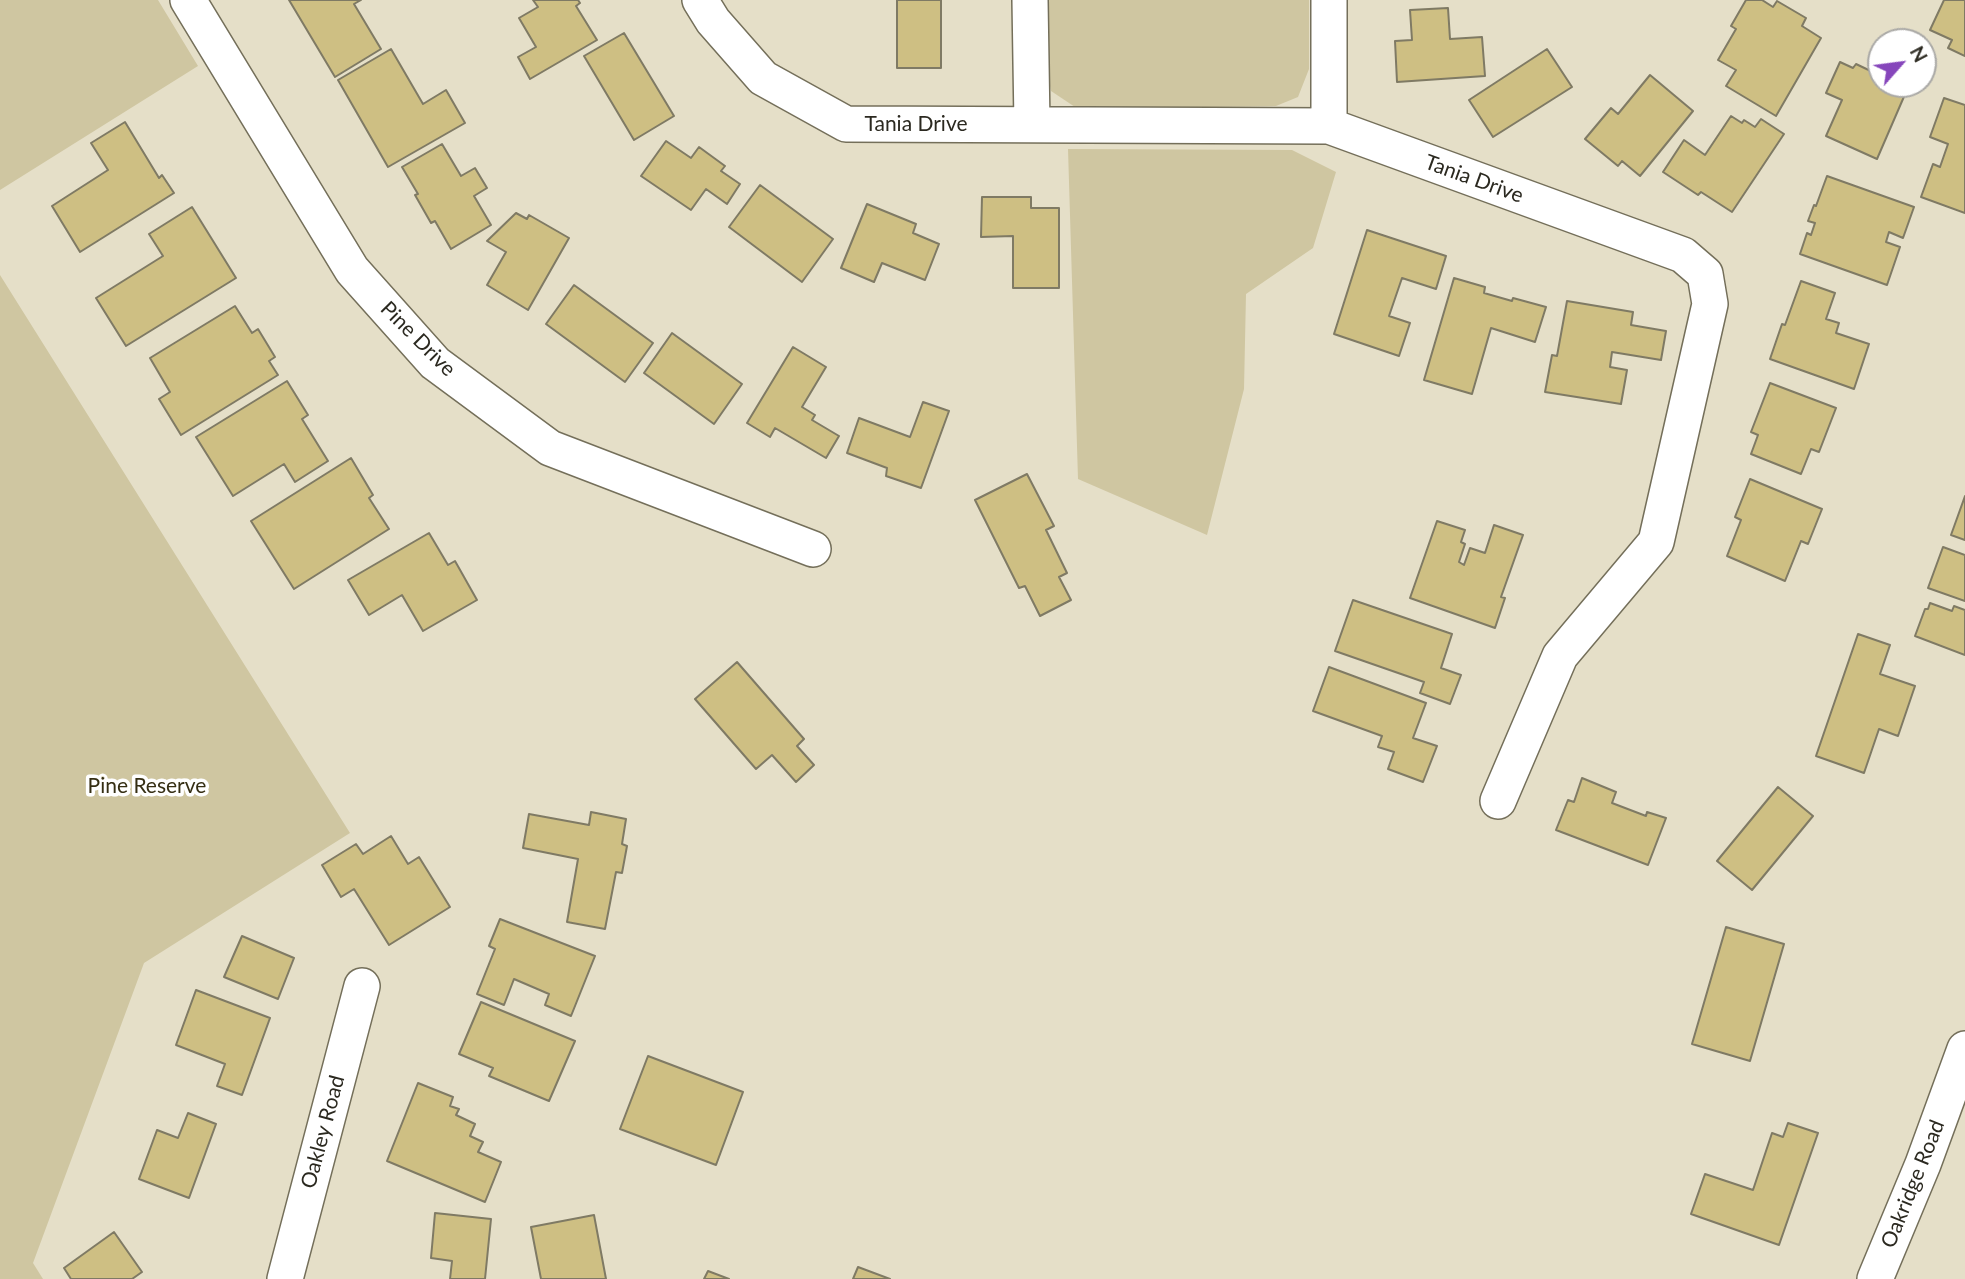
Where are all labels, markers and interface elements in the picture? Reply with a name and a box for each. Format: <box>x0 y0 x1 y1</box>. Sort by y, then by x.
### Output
north arrow <box>1867 28 1937 98</box>
text: N <box>1906 42 1933 66</box>
street label: Tania Drive <box>864 111 968 137</box>
street label: Tania Drive <box>1421 150 1527 208</box>
street label: Pine Drive <box>375 296 461 382</box>
park label: Pine Reserve <box>88 773 206 799</box>
street label: Oakley Road <box>296 1073 350 1191</box>
street label: Oakridge Road <box>1876 1116 1950 1252</box>

